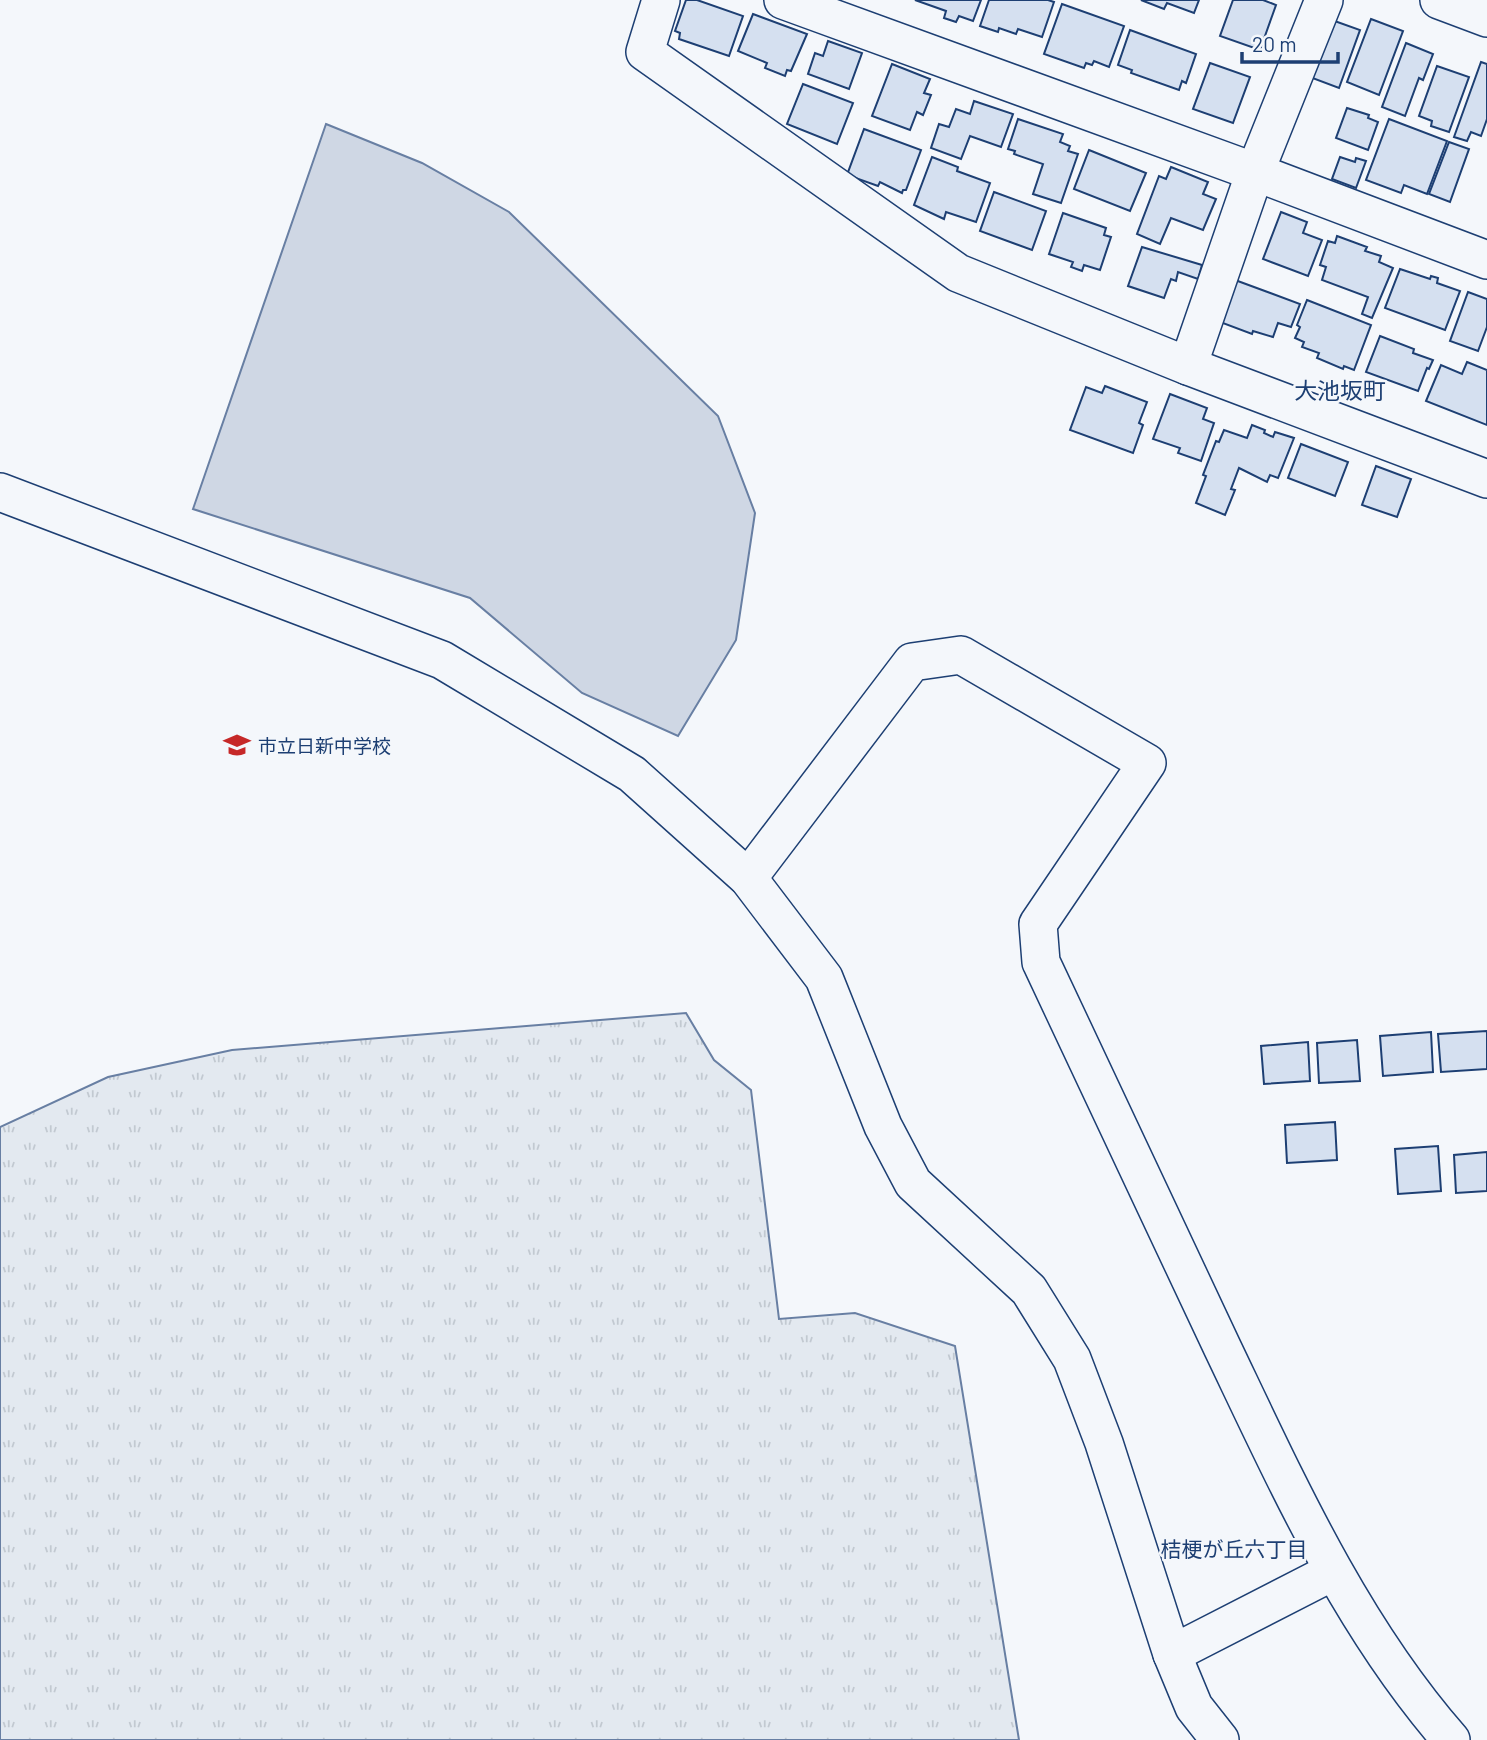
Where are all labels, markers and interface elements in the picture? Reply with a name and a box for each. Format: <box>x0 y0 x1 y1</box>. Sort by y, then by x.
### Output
scale bar <box>1242 21 1338 65</box>
text: 20 m <box>1252 31 1297 56</box>
district label: 大池坂町 <box>1294 376 1386 404</box>
school or university icon: 市立日新中学校 <box>222 730 252 760</box>
place label: 市立日新中学校 <box>258 734 391 757</box>
district label: 桔梗が丘六丁目 <box>1161 1536 1308 1561</box>

